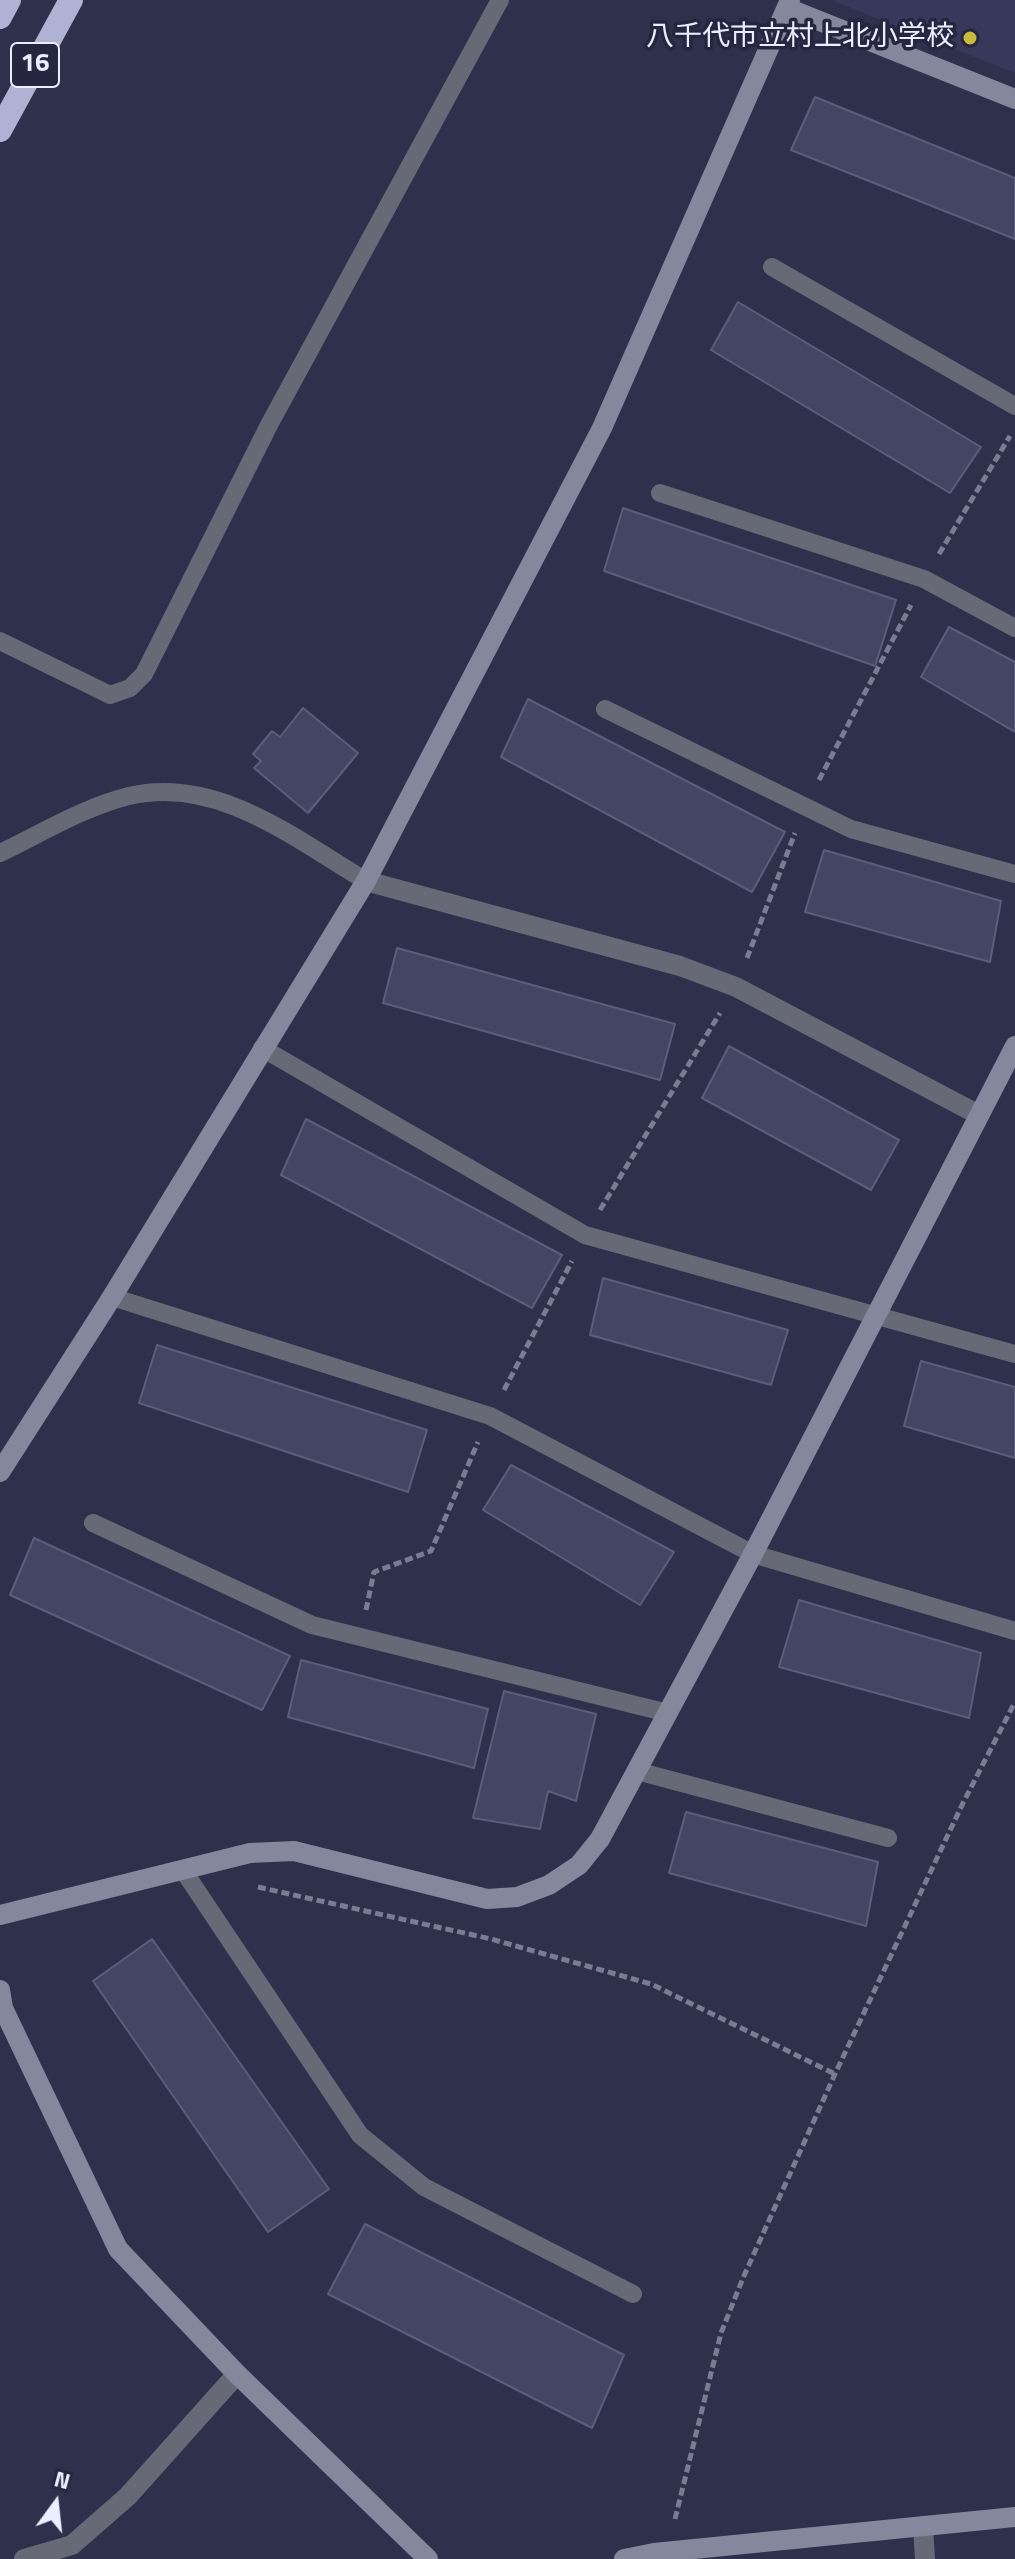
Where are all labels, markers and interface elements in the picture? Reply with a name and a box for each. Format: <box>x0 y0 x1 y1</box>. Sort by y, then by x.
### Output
place label: 八千代市立村上北小学校 <box>646 21 954 55</box>
marker: 八千代市立村上北小学校 <box>961 29 979 47</box>
road number: 16 <box>11 43 59 87</box>
text: N <box>50 2461 74 2498</box>
north arrow <box>16 2463 96 2543</box>

